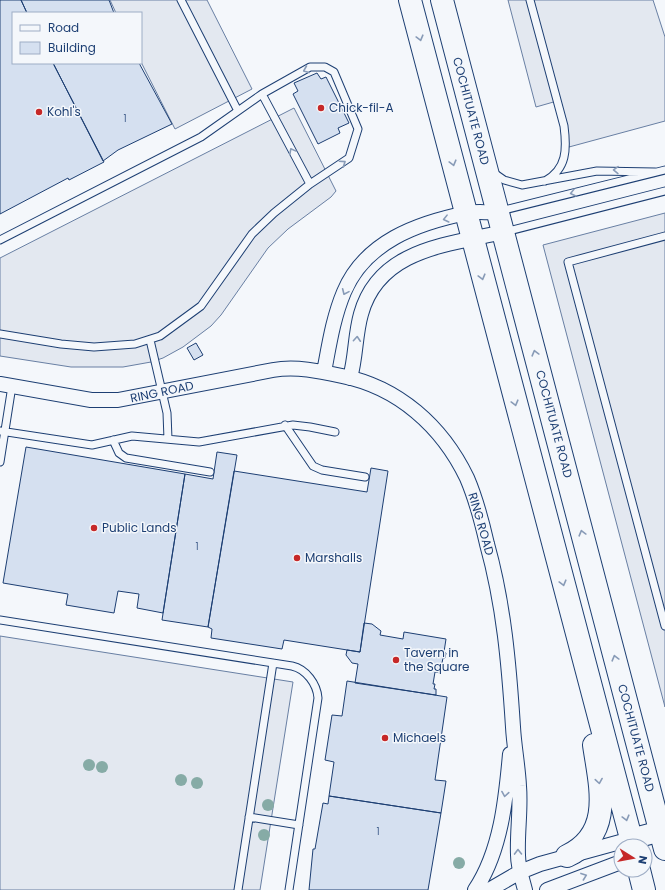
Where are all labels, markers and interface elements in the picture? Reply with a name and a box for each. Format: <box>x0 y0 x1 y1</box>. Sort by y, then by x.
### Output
legend <box>12 12 142 64</box>
text: Road <box>48 19 79 36</box>
one-way arrow <box>415 34 424 41</box>
text: Building <box>48 39 96 56</box>
street label: COCHITUATE ROAD <box>449 55 494 167</box>
one-way arrow <box>303 65 310 73</box>
place label: Chick-fil-A <box>329 99 394 116</box>
place label: Kohl's <box>47 103 81 120</box>
marker: Chick-fil-A <box>316 103 326 113</box>
marker: Kohl's <box>34 107 44 117</box>
house number: 1 <box>123 111 127 126</box>
one-way arrow <box>290 148 297 155</box>
one-way arrow <box>338 160 345 167</box>
one-way arrow <box>448 160 457 167</box>
one-way arrow <box>613 166 619 174</box>
one-way arrow <box>570 188 576 196</box>
one-way arrow <box>442 214 449 222</box>
one-way arrow <box>478 274 486 280</box>
one-way arrow <box>341 288 349 295</box>
one-way arrow <box>352 336 361 342</box>
one-way arrow <box>531 349 540 356</box>
street label: COCHITUATE ROAD <box>532 368 577 480</box>
street label: RING ROAD <box>129 376 195 407</box>
one-way arrow <box>511 400 519 406</box>
street label: RING ROAD <box>464 491 499 557</box>
place label: Public Lands <box>102 519 177 536</box>
marker: Public Lands <box>89 523 99 533</box>
one-way arrow <box>578 529 587 536</box>
house number: 1 <box>195 539 199 554</box>
place label: Marshalls <box>305 549 362 566</box>
marker: Marshalls <box>292 553 302 563</box>
one-way arrow <box>558 579 567 586</box>
place label: Tavern in the Square <box>404 644 470 675</box>
marker: Tavern in the Square <box>391 655 401 665</box>
one-way arrow <box>611 655 620 662</box>
street label: COCHITUATE ROAD <box>614 682 659 794</box>
place label: Michaels <box>393 729 446 746</box>
marker: Michaels <box>380 733 390 743</box>
one-way arrow <box>594 778 603 784</box>
one-way arrow <box>501 791 510 797</box>
one-way arrow <box>621 815 629 821</box>
house number: 1 <box>376 824 380 839</box>
north arrow <box>613 838 653 878</box>
one-way arrow <box>514 849 522 855</box>
text: N <box>634 854 651 865</box>
one-way arrow <box>580 873 587 881</box>

